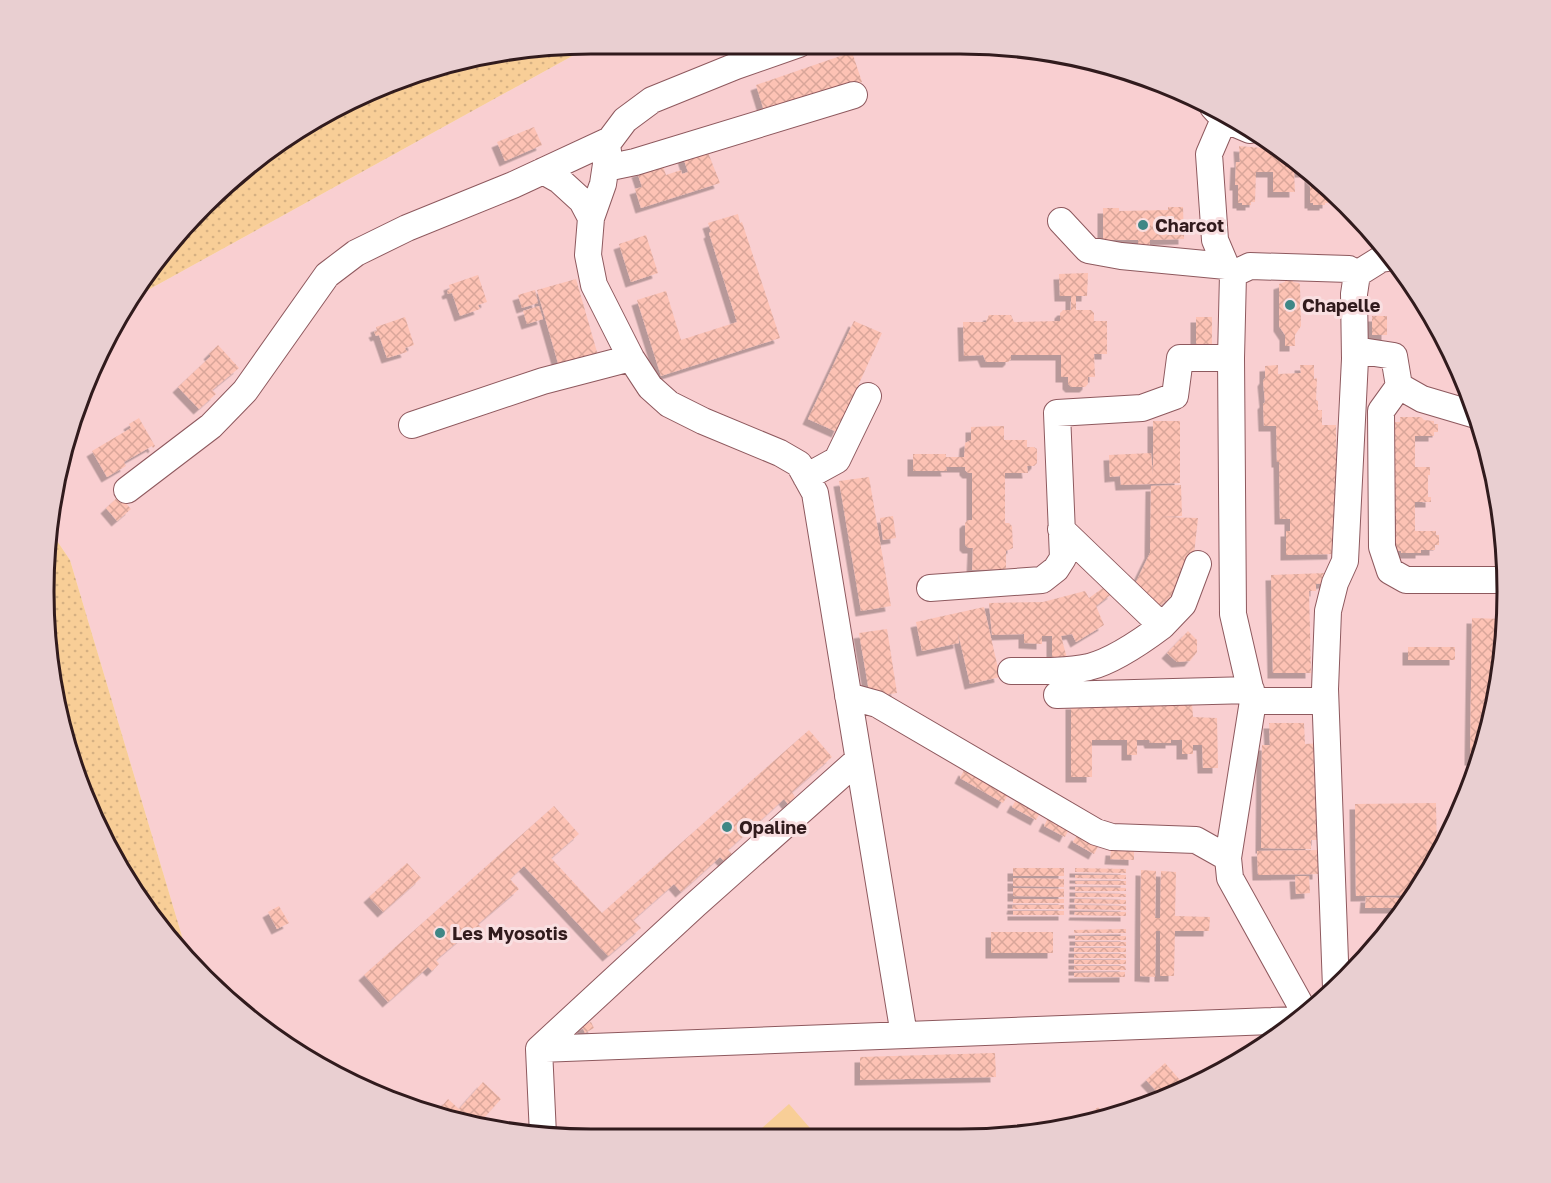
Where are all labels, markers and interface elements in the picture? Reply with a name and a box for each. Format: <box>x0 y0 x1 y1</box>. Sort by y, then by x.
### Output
place label: Charcot <box>1155 214 1224 236</box>
marker: Charcot <box>1136 218 1150 232</box>
place label: Chapelle <box>1302 294 1381 316</box>
marker: Chapelle <box>1283 298 1297 312</box>
place label: Opaline <box>739 816 807 838</box>
marker: Opaline <box>720 820 734 834</box>
place label: Les Myosotis <box>452 922 568 944</box>
marker: Les Myosotis <box>433 926 447 940</box>

